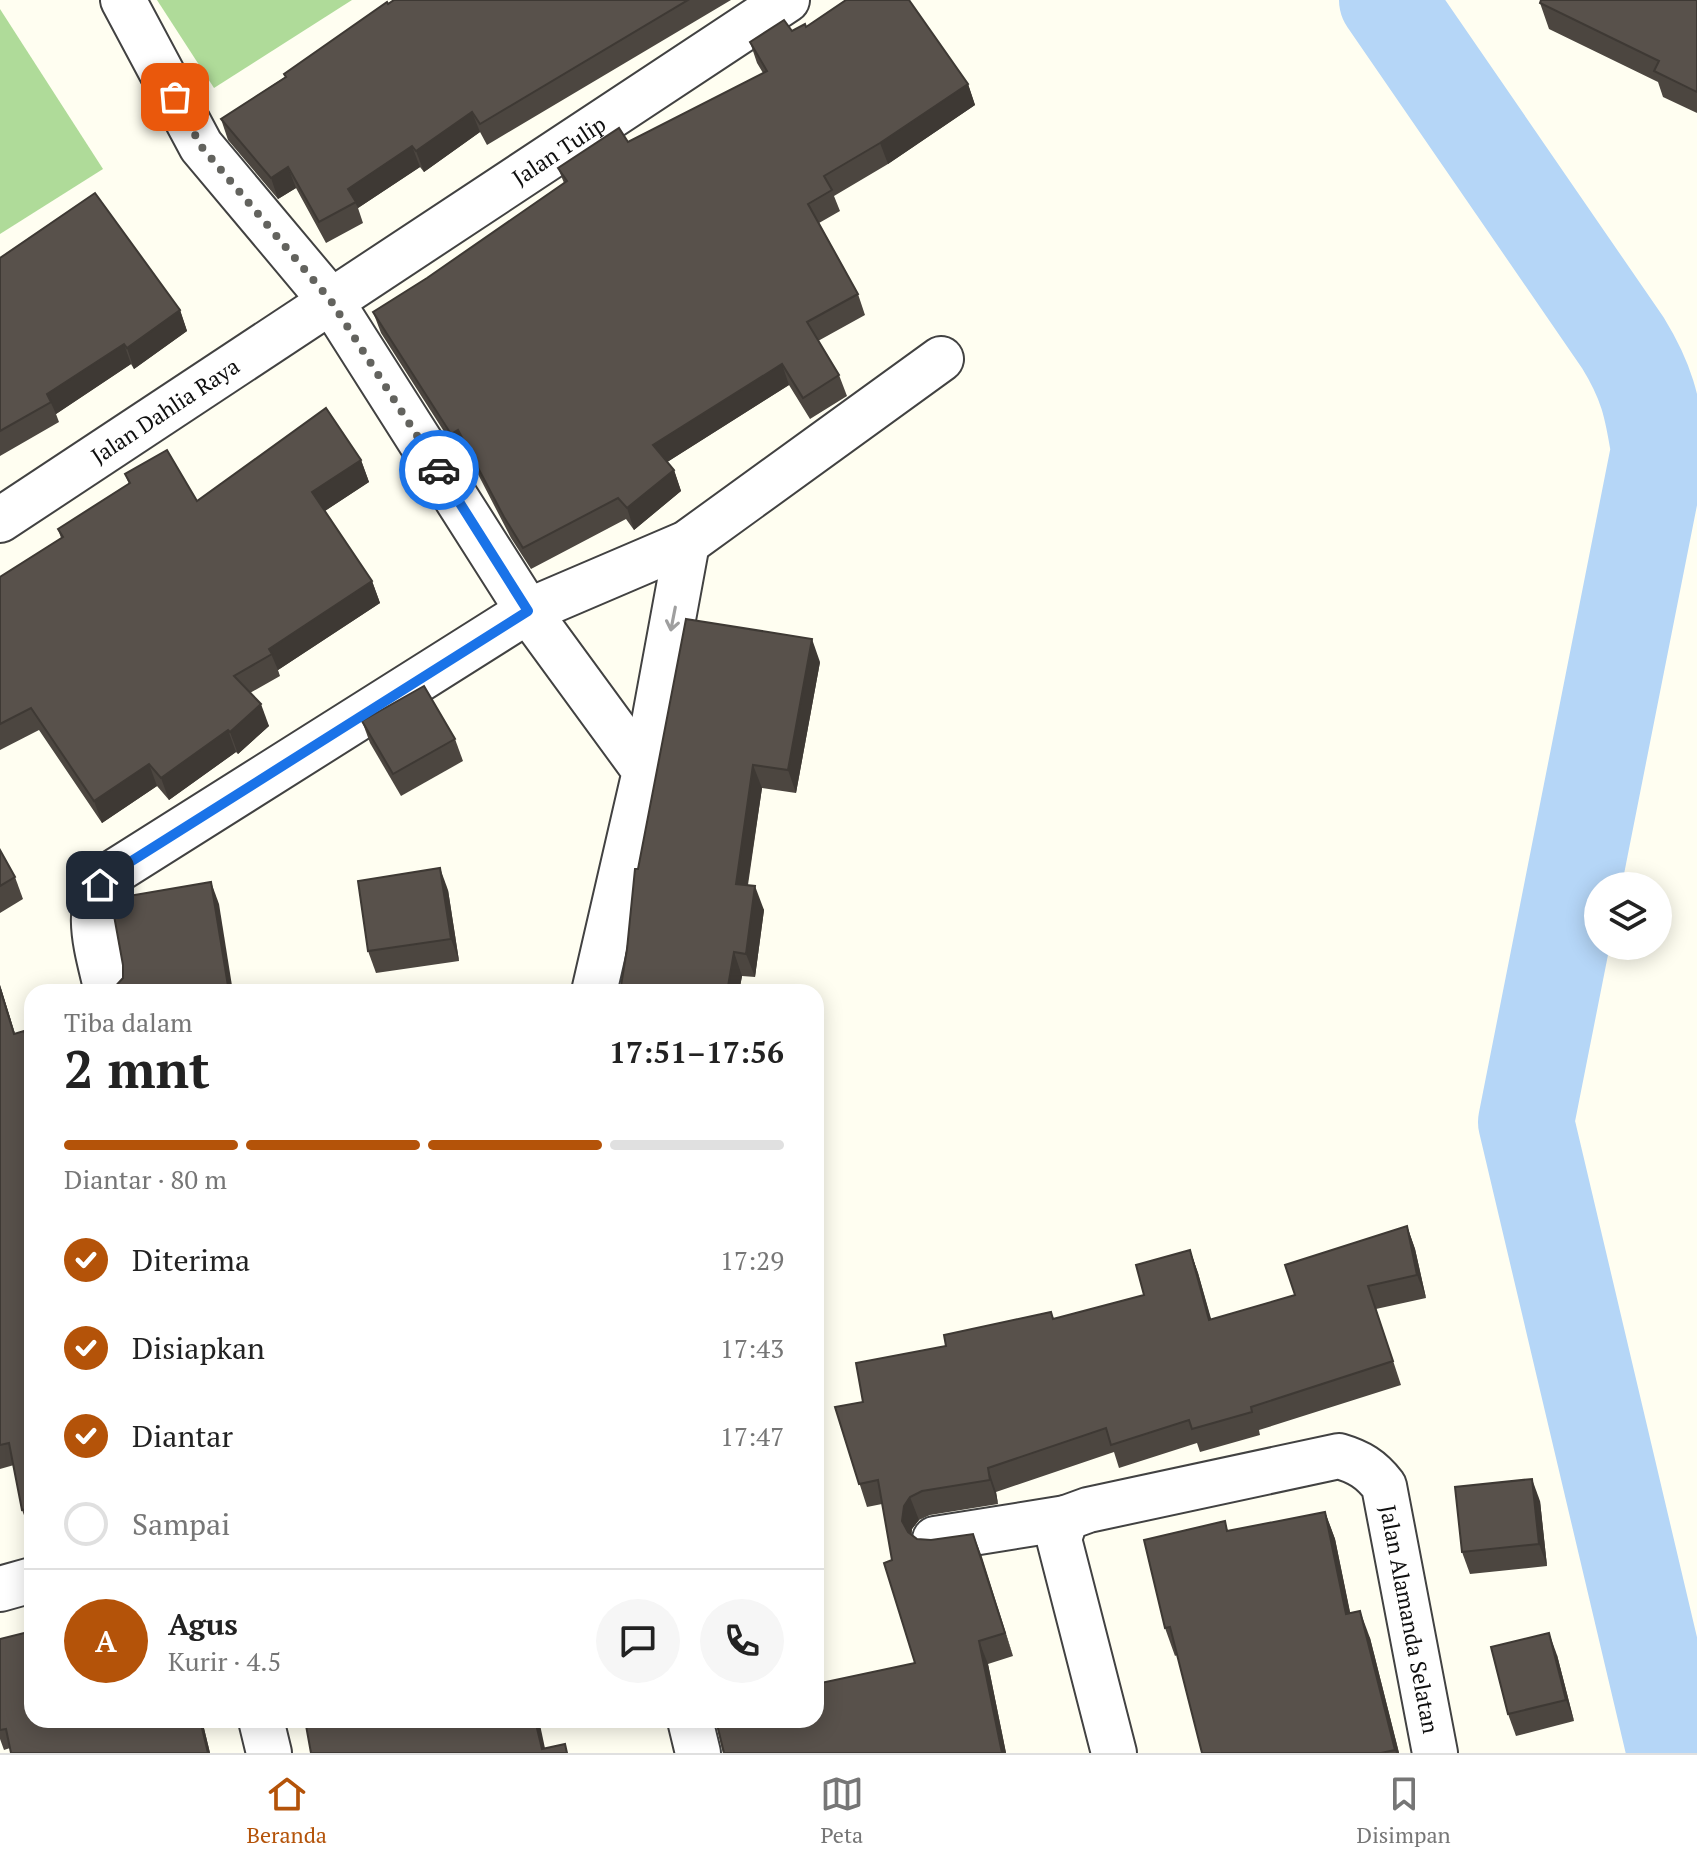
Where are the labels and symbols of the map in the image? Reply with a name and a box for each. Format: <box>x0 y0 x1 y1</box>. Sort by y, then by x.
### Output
pin <box>141 63 209 131</box>
street label: Jalan Tulip <box>506 109 611 192</box>
street label: Jalan Dahlia Raya <box>85 351 244 470</box>
courier <box>399 430 479 510</box>
one-way arrow <box>665 606 680 632</box>
pin <box>66 851 134 919</box>
street label: Jalan Alamanda Selatan <box>1374 1502 1446 1736</box>

